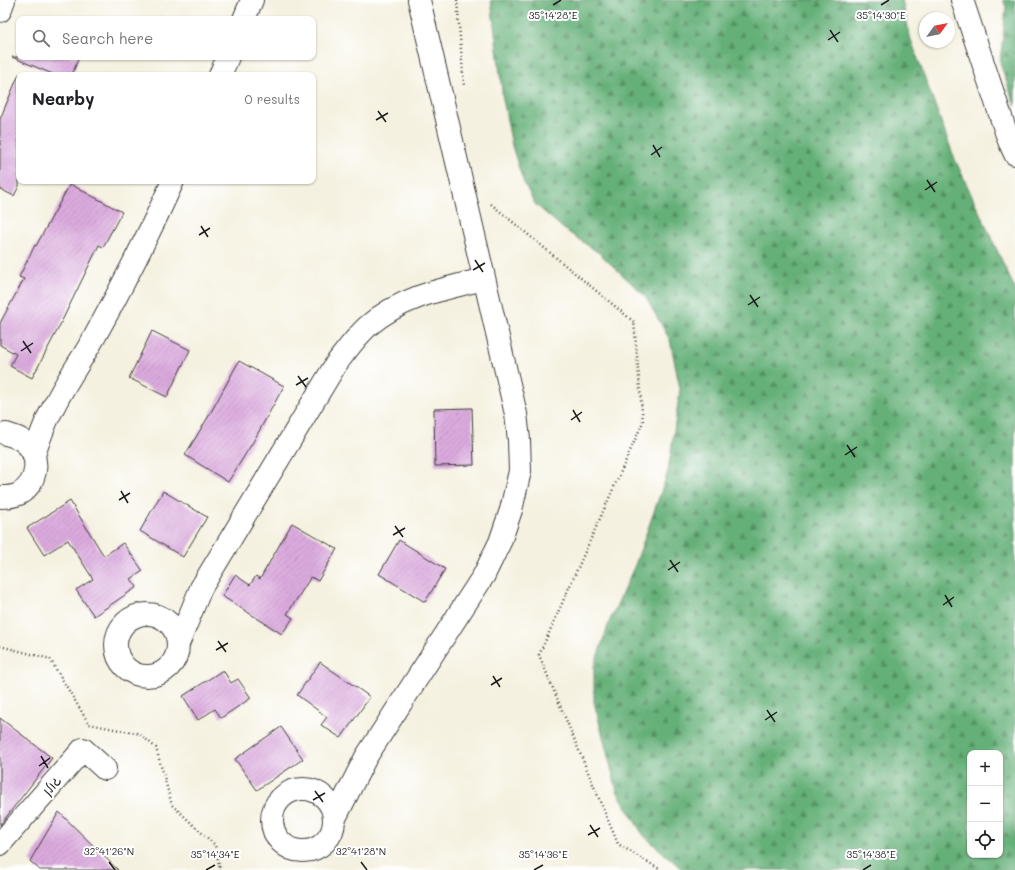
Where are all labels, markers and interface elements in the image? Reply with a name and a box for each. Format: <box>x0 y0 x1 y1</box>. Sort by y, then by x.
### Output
text: 35°14'28"E <box>529 8 578 22</box>
text: 35°14'30"E <box>856 8 906 22</box>
north arrow <box>919 12 955 48</box>
search box <box>16 16 316 60</box>
icon: search <box>30 27 52 49</box>
text: Search here <box>62 28 153 48</box>
text: Nearby <box>32 87 94 109</box>
text: 0 results <box>245 90 300 107</box>
map controls <box>967 750 1003 858</box>
button: + <box>967 750 1003 786</box>
street label: גולן <box>38 772 64 798</box>
button: − <box>967 786 1003 822</box>
button: locate <box>967 822 1003 858</box>
text: 32°41'26"N <box>84 844 134 858</box>
text: 32°41'28"N <box>336 844 386 858</box>
text: 35°14'34"E <box>190 847 240 861</box>
text: 35°14'36"E <box>518 847 568 861</box>
text: 35°14'38"E <box>846 847 896 861</box>

